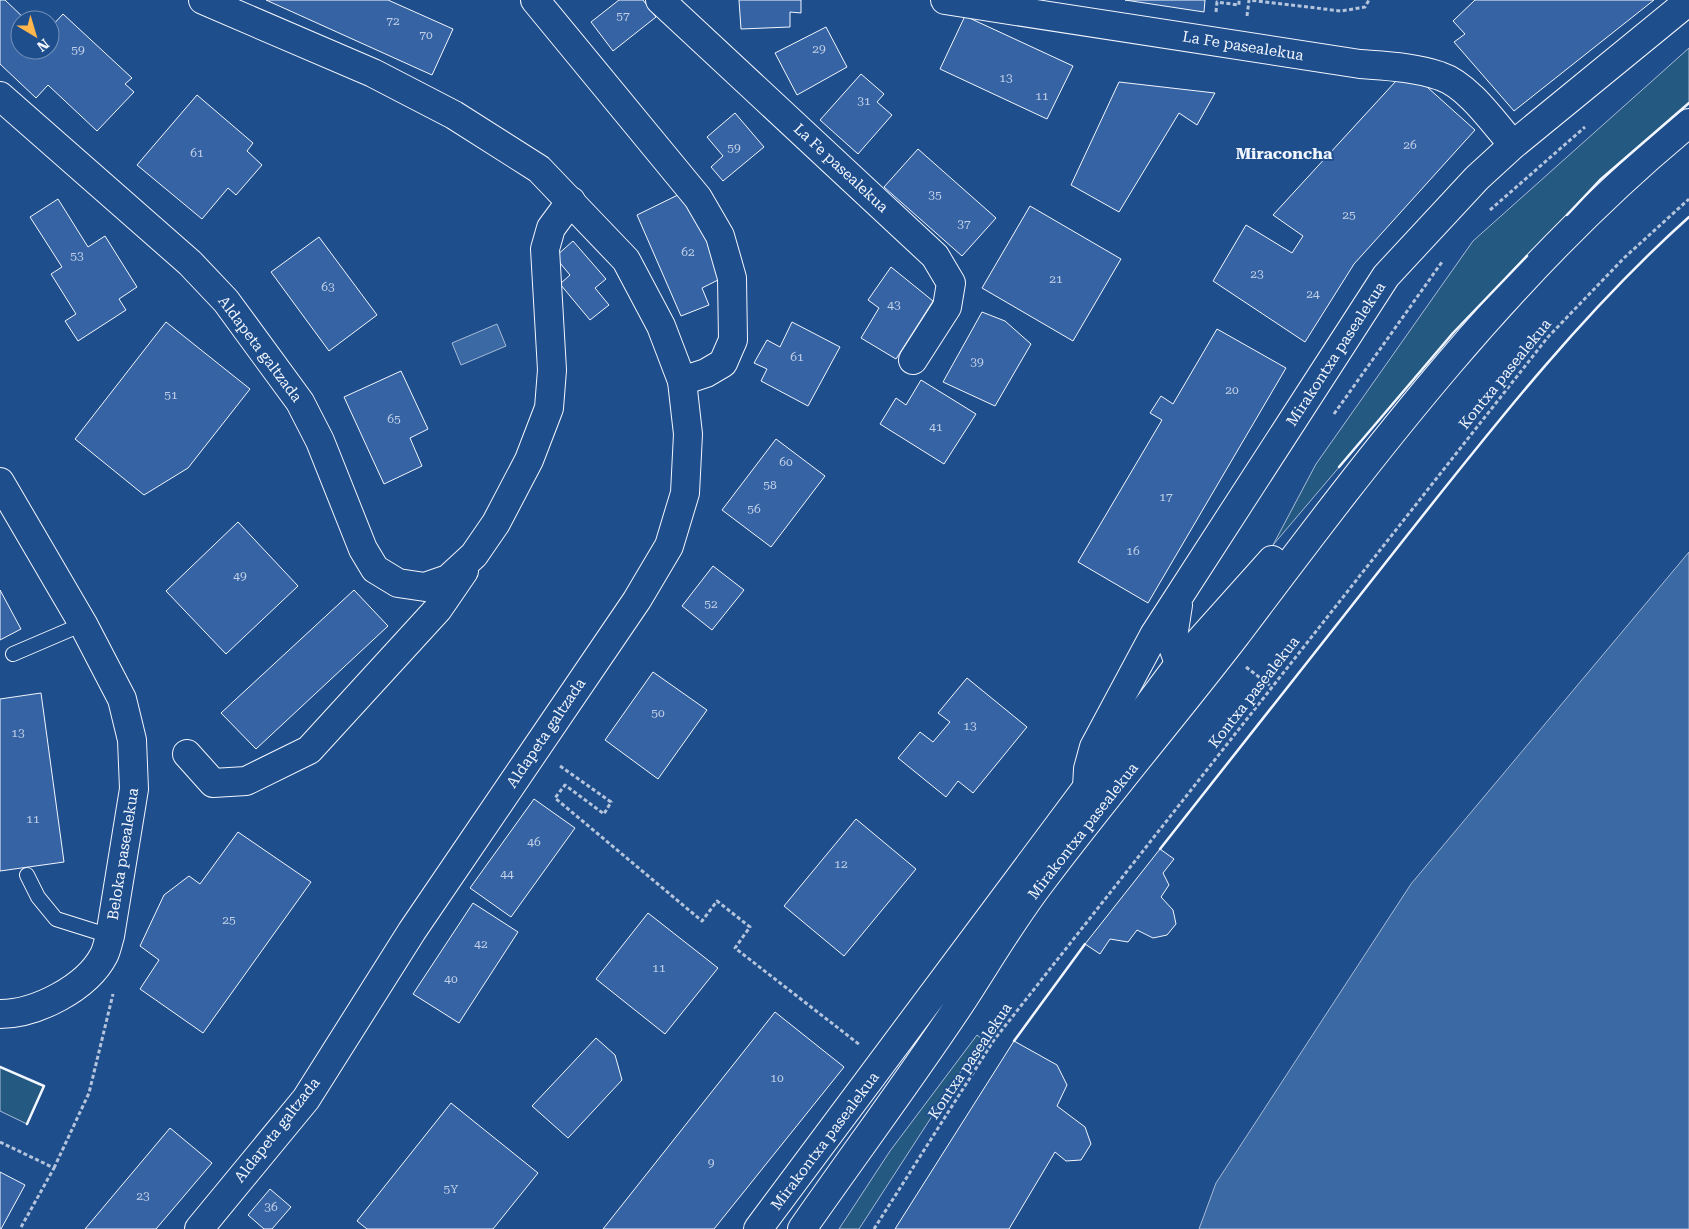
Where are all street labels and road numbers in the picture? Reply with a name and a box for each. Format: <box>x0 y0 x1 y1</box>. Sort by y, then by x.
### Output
street label: La Fe pasealekua <box>1181 28 1305 64</box>
street label: La Fe pasealekua <box>790 120 892 216</box>
street label: Mirakontxa pasealekua <box>1283 279 1389 429</box>
street label: Aldapeta galtzada <box>214 292 306 406</box>
street label: Kontxa pasealekua <box>1455 315 1555 433</box>
street label: Kontxa pasealekua <box>1205 633 1303 751</box>
street label: Aldapeta galtzada <box>503 675 589 791</box>
street label: Mirakontxa pasealekua <box>1024 759 1142 903</box>
street label: Beloka pasealekua <box>104 787 142 921</box>
street label: Kontxa pasealekua <box>924 999 1016 1123</box>
street label: Mirakontxa pasealekua <box>767 1068 883 1214</box>
street label: Aldapeta galtzada <box>230 1074 324 1186</box>

